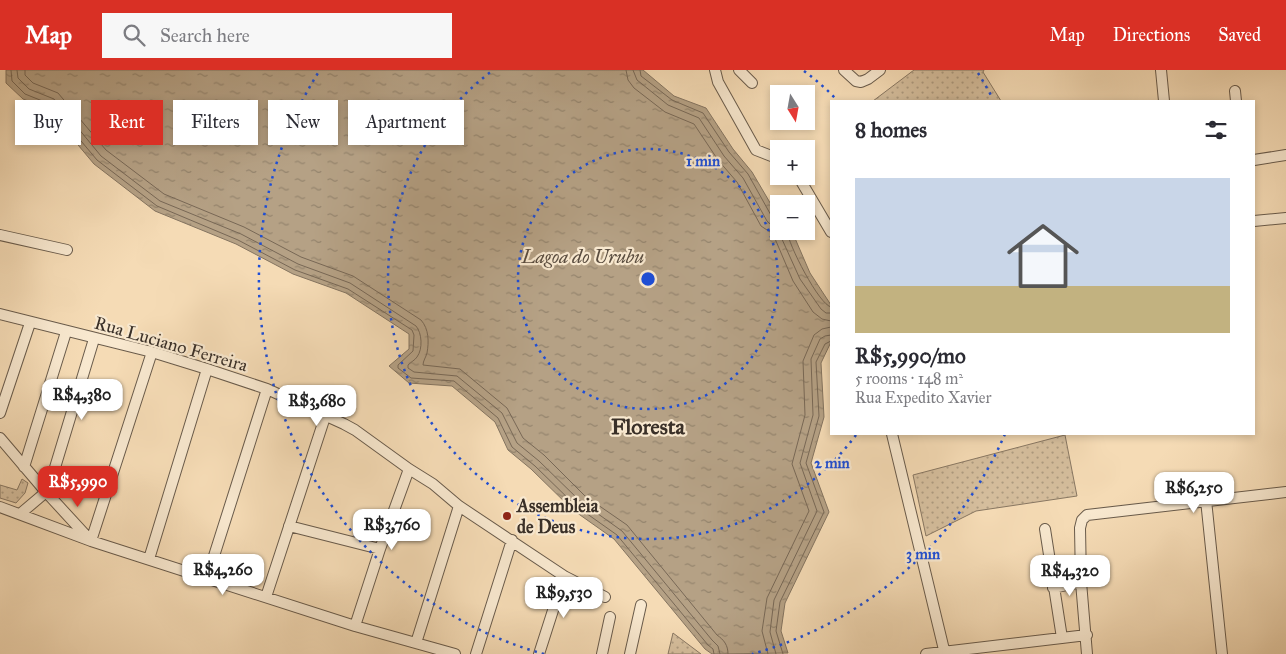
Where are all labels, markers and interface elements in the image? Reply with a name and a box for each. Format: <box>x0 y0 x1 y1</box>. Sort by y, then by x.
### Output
search box <box>102 13 452 58</box>
text: Map <box>25 20 72 50</box>
icon: search <box>120 21 148 49</box>
text: Search here <box>160 24 250 47</box>
text: Map <box>1049 24 1085 46</box>
text: Directions <box>1113 24 1190 46</box>
text: Saved <box>1218 24 1261 46</box>
north arrow <box>770 85 815 130</box>
map controls <box>770 85 815 240</box>
chip: Buy <box>15 100 81 145</box>
chip: Rent <box>91 100 163 145</box>
chip: Filters <box>173 100 258 145</box>
chip: New <box>268 100 338 145</box>
chip: Apartment <box>348 100 464 145</box>
icon: filters <box>1202 116 1230 144</box>
text: 8 homes <box>855 117 927 143</box>
button: + <box>770 140 815 185</box>
text: 1 min <box>686 152 721 170</box>
button: − <box>770 195 815 240</box>
icon: home <box>998 211 1088 301</box>
water label: Lagoa do Urubu <box>521 245 644 268</box>
centre of rings <box>639 270 657 288</box>
street label: Rua Luciano Ferreira <box>92 312 251 377</box>
text: R$5,990/mo <box>855 343 966 369</box>
text: 5 rooms · 148 m² <box>855 369 963 388</box>
pin: R$4,380 <box>36 378 128 421</box>
pin: R$3,680 <box>271 384 363 427</box>
text: R$4,380 <box>53 385 111 404</box>
text: Rua Expedito Xavier <box>855 388 991 407</box>
text: R$3,680 <box>288 391 346 410</box>
district label: Floresta <box>611 413 686 440</box>
text: 2 min <box>814 454 851 472</box>
pin: R$5,990 <box>32 466 124 508</box>
text: R$5,990 <box>49 472 107 491</box>
pin: R$6,250 <box>1148 472 1240 514</box>
text: R$6,250 <box>1165 478 1223 497</box>
place label: Assembleia de Deus <box>516 495 599 538</box>
pin: R$3,760 <box>346 508 438 551</box>
marker: Assembleia de Deus <box>501 510 513 522</box>
text: R$3,760 <box>364 515 420 534</box>
text: 3 min <box>906 545 941 564</box>
pin: R$4,260 <box>177 554 269 596</box>
pin: R$4,320 <box>1024 554 1116 597</box>
text: R$4,260 <box>193 560 253 579</box>
text: R$4,320 <box>1041 561 1099 580</box>
pin: R$9,530 <box>518 576 610 619</box>
text: R$9,530 <box>536 583 592 602</box>

